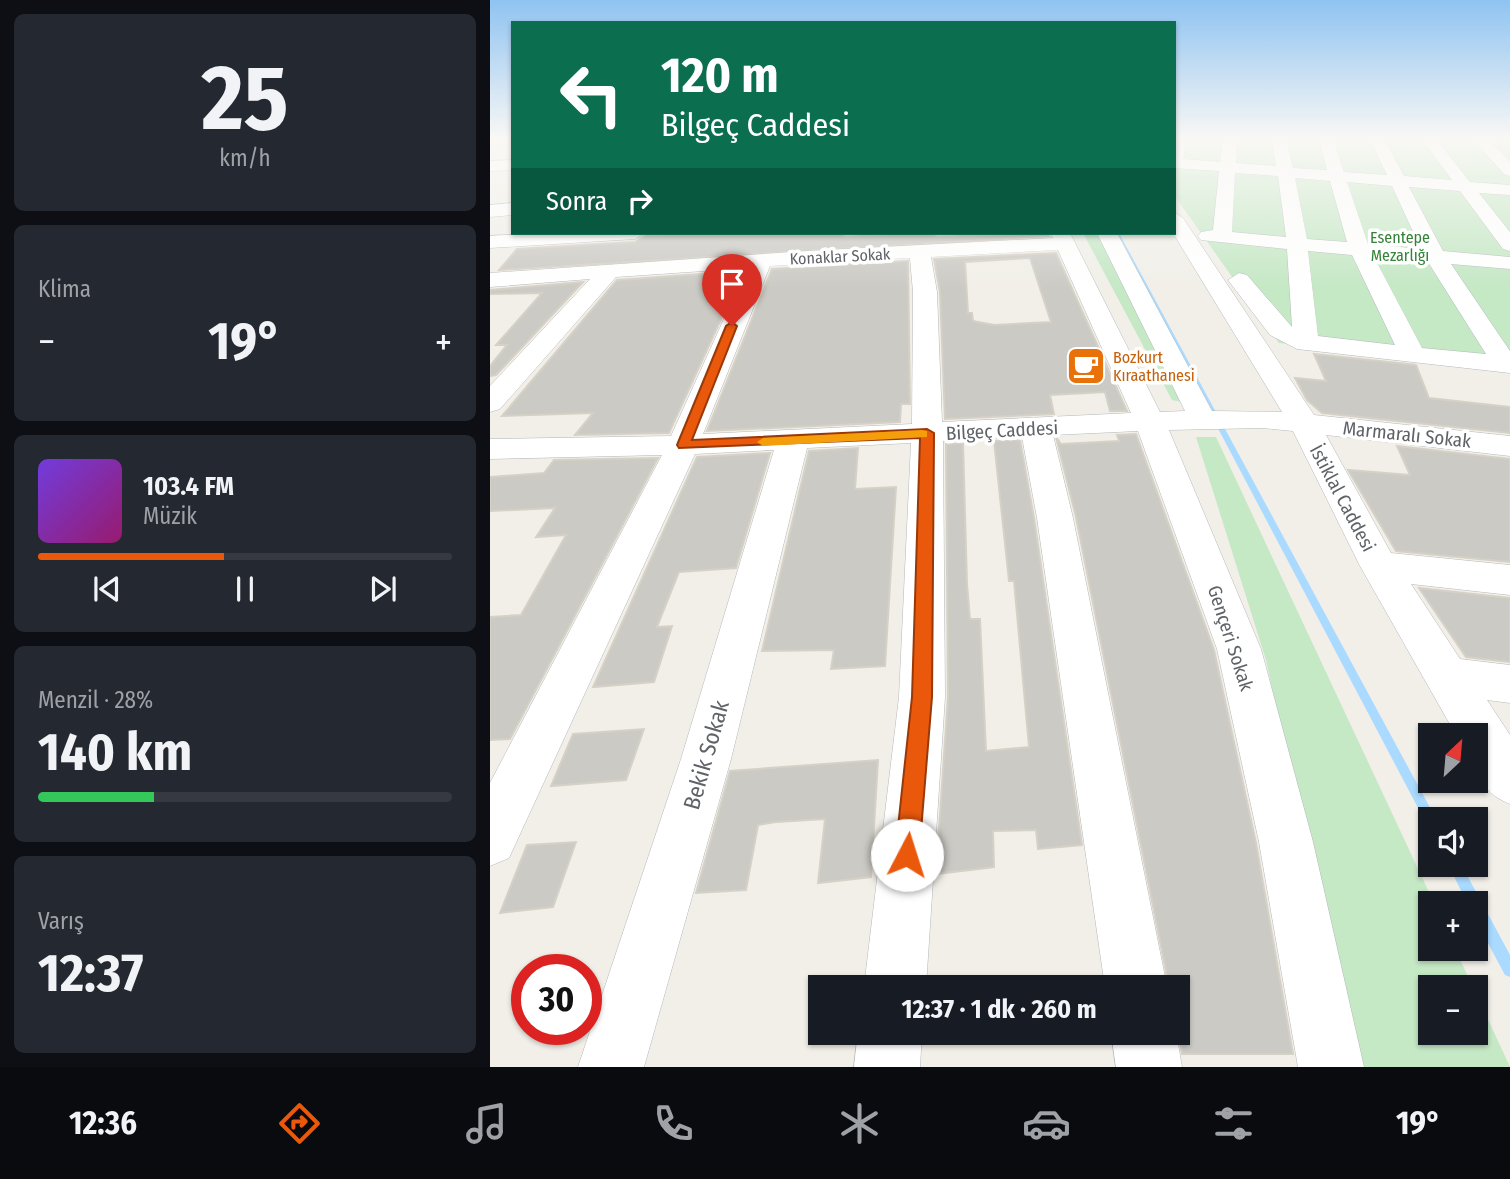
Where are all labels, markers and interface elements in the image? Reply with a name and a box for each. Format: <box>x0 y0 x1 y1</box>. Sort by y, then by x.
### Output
text: 25 <box>202 44 288 153</box>
text: 120 m <box>661 46 779 105</box>
icon: left <box>546 49 637 140</box>
text: Bilgeç Caddesi <box>661 106 850 144</box>
text: km/h <box>219 144 271 172</box>
icon: right <box>621 182 659 220</box>
text: Sonra <box>546 186 607 217</box>
park label: Esentepe Mezarlığı <box>1370 228 1430 265</box>
street label: Konaklar Sokak <box>789 244 891 269</box>
pin <box>702 254 762 326</box>
icon: arrive <box>713 265 751 303</box>
text: Klima <box>38 275 91 303</box>
text: 19° <box>208 310 282 373</box>
text: − <box>38 319 55 365</box>
text: + <box>435 319 452 365</box>
cafe icon: Bozkurt Kıraathanesi <box>1065 345 1107 387</box>
place label: Bozkurt Kıraathanesi <box>1113 348 1195 385</box>
street label: Bilgeç Caddesi <box>945 416 1059 445</box>
street label: Marmaralı Sokak <box>1342 416 1472 453</box>
street label: İstiklal Caddesi <box>1305 441 1380 556</box>
text: 103.4 FM <box>143 471 234 502</box>
text: Müzik <box>143 502 197 530</box>
icon: previous <box>88 570 126 608</box>
icon: pause <box>226 570 264 608</box>
icon: next <box>364 570 402 608</box>
street label: Gençeri Sokak <box>1203 583 1258 694</box>
text: Menzil · 28% <box>38 686 153 714</box>
street label: Bekik Sokak <box>677 697 735 813</box>
text: 140 km <box>38 721 192 784</box>
north arrow <box>1418 723 1488 793</box>
map controls <box>1418 723 1488 1045</box>
button: sound <box>1418 807 1488 877</box>
position arrow <box>870 818 944 892</box>
button: + <box>1418 891 1488 961</box>
text: Varış <box>38 907 84 935</box>
text: 12:37 <box>38 942 143 1005</box>
speed limit sign: 30 <box>511 954 602 1045</box>
button: − <box>1418 975 1488 1045</box>
text: 12:37 · 1 dk · 260 m <box>901 994 1097 1025</box>
icon: directions <box>275 1099 324 1148</box>
icon: music <box>462 1099 511 1148</box>
icon: phone <box>649 1099 698 1148</box>
icon: climate <box>835 1099 884 1148</box>
icon: car <box>1022 1099 1071 1148</box>
icon: filters <box>1209 1099 1258 1148</box>
text: 12:36 <box>69 1104 137 1142</box>
text: 19° <box>1396 1104 1441 1142</box>

